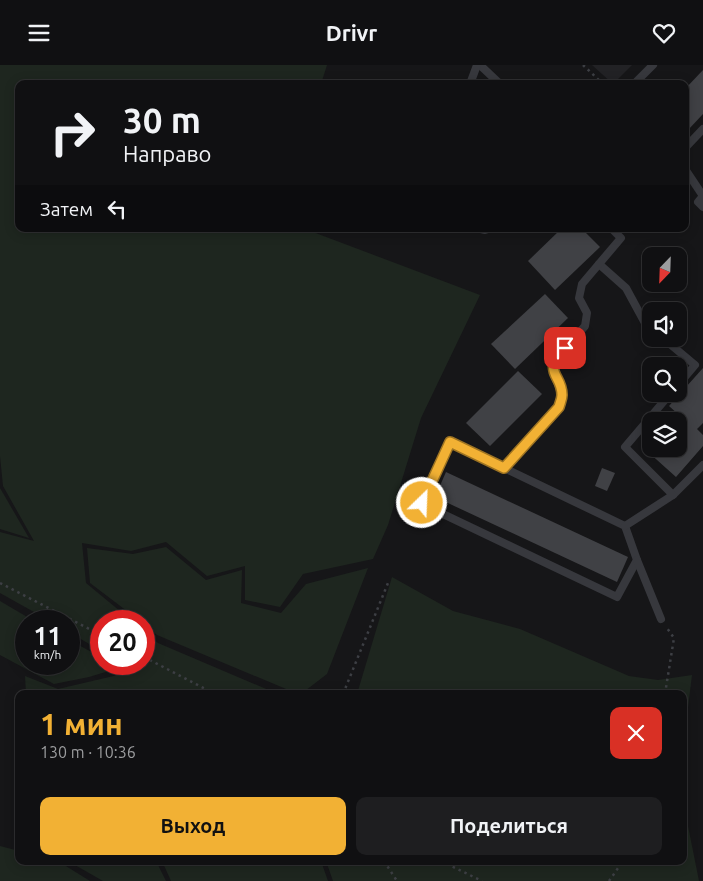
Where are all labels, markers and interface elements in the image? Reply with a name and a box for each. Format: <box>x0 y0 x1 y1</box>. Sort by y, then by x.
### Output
icon: menu <box>25 19 53 47</box>
icon: heart <box>650 19 678 47</box>
text: Drivr <box>326 20 377 45</box>
icon: right <box>40 100 105 165</box>
text: 30 m <box>123 100 201 140</box>
text: Направо <box>123 141 211 166</box>
icon: left <box>103 195 131 223</box>
text: Затем <box>40 198 93 220</box>
north arrow <box>642 247 688 293</box>
map controls <box>642 247 687 457</box>
button: sound <box>642 302 687 347</box>
pin <box>544 327 586 369</box>
icon: arrive <box>551 334 579 362</box>
button: search <box>642 357 687 402</box>
button: layers <box>642 412 687 457</box>
position arrow <box>395 476 447 528</box>
speed limit sign: 20 <box>90 610 155 675</box>
text: 11 <box>33 622 62 650</box>
text: km/h <box>34 648 61 661</box>
text: 1 мин <box>40 707 123 741</box>
button: close <box>610 707 662 759</box>
text: 130 m · 10:36 <box>40 743 136 761</box>
button: Выход <box>40 797 346 855</box>
button: Поделиться <box>356 797 662 855</box>

